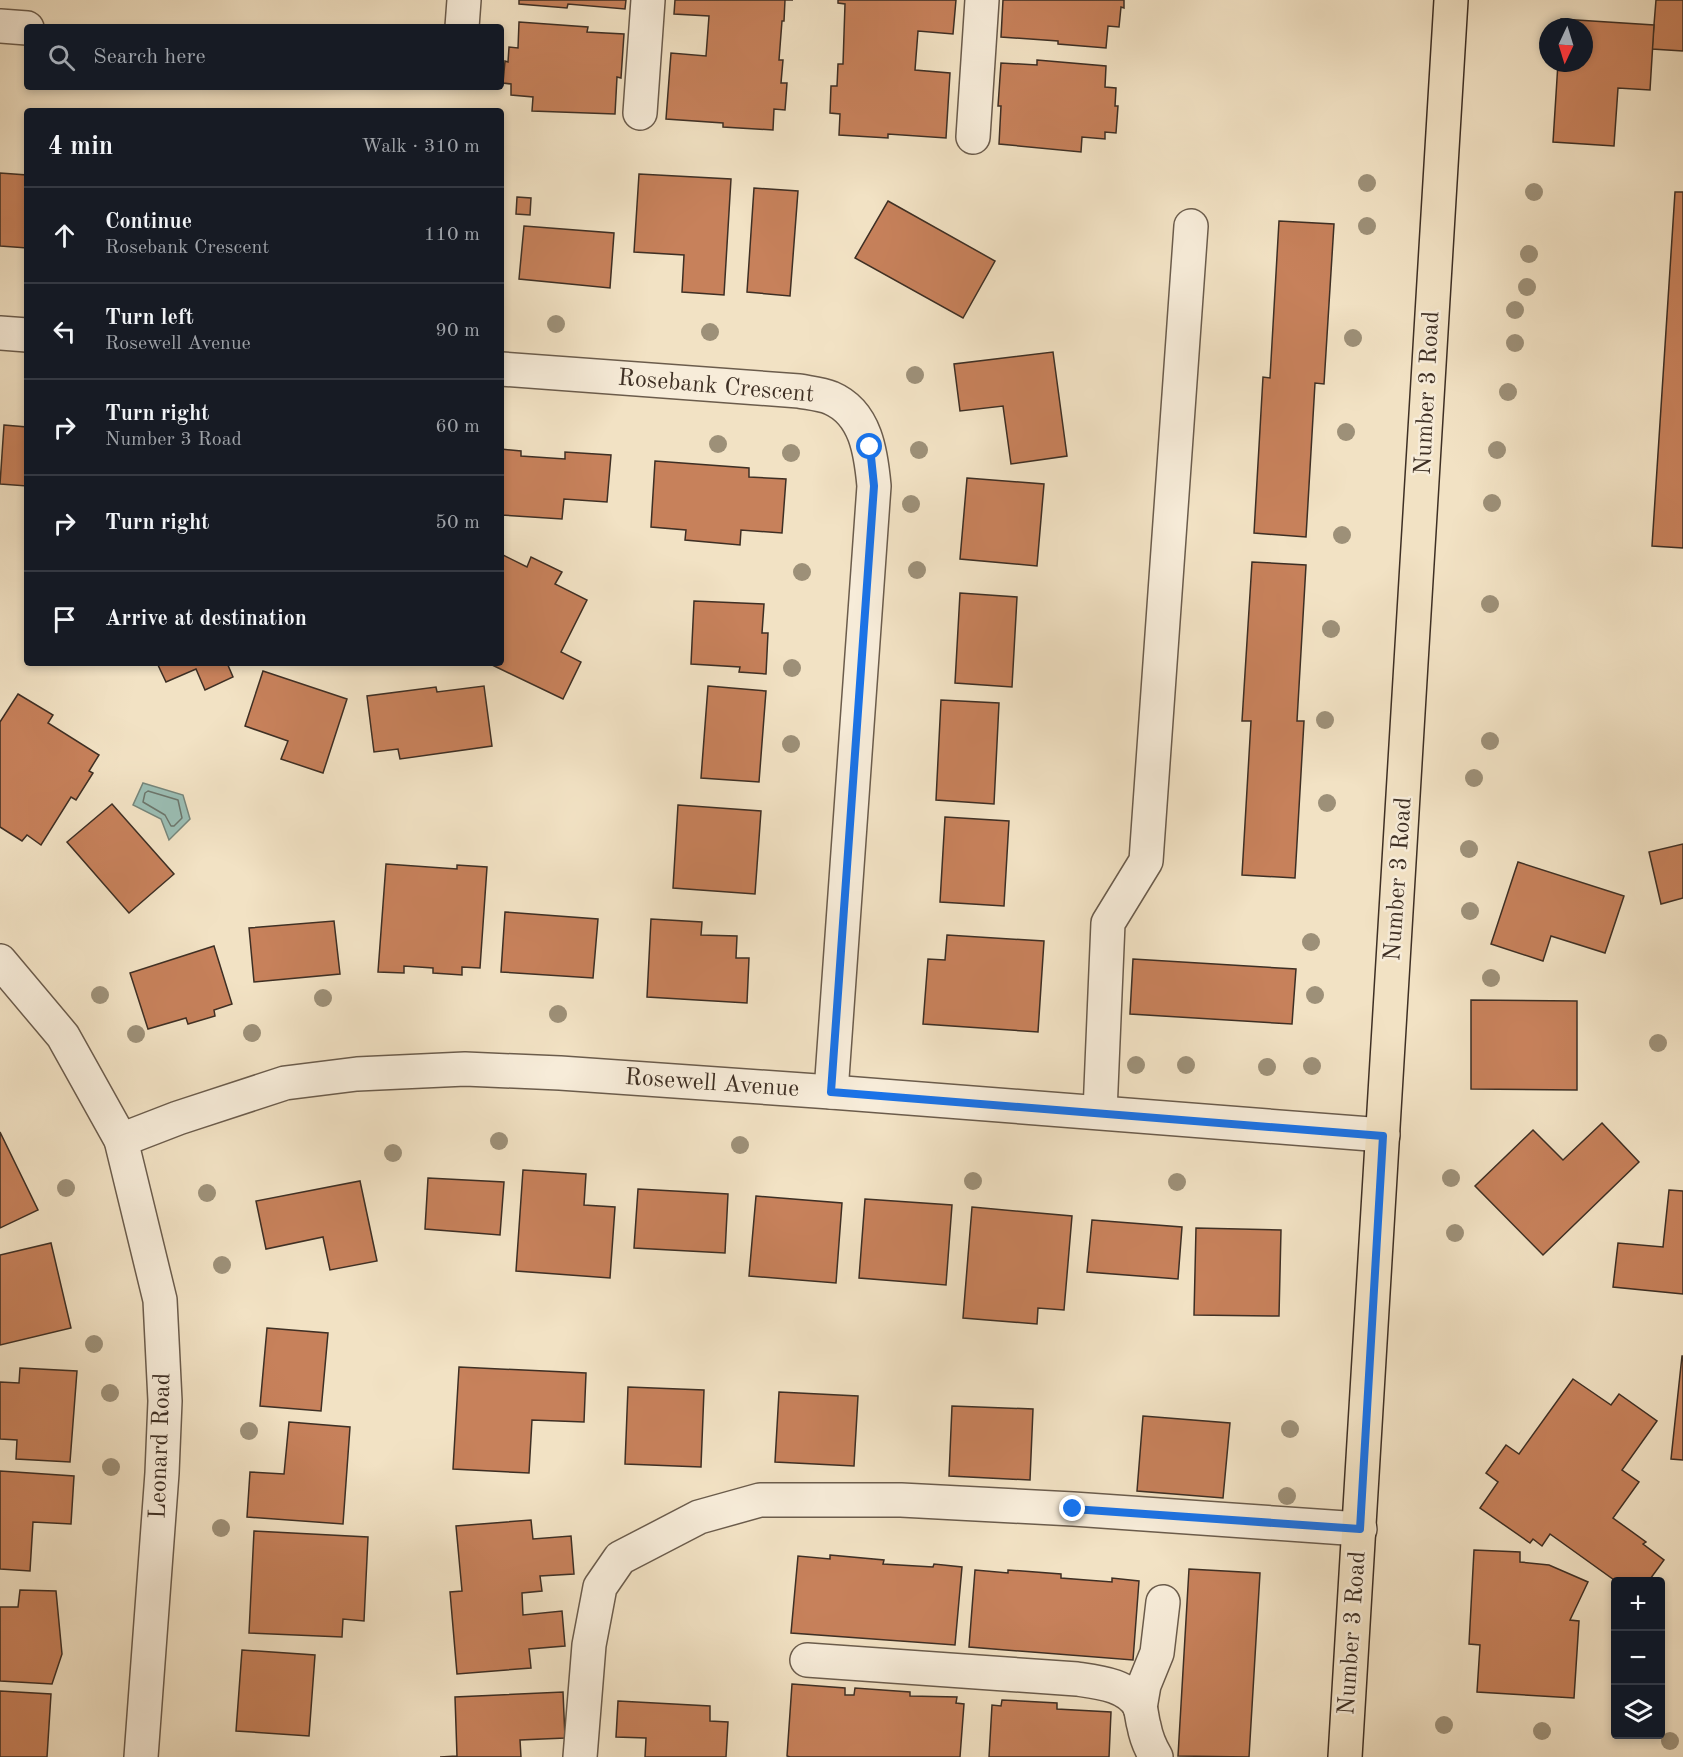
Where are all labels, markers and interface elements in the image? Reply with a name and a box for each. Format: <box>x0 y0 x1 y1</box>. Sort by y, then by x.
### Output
north arrow <box>1539 18 1593 72</box>
search box <box>24 24 504 90</box>
icon: search <box>45 41 78 74</box>
text: Search here <box>93 46 206 68</box>
text: 4 min <box>48 134 113 160</box>
text: Walk · 310 m <box>361 137 480 157</box>
text: Continue <box>105 211 192 233</box>
icon: ahead <box>48 219 81 252</box>
text: 110 m <box>424 225 480 245</box>
text: Rosebank Crescent <box>105 238 269 258</box>
text: Turn left <box>105 307 194 329</box>
street label: Number 3 Road <box>1412 310 1444 476</box>
icon: left <box>48 315 81 348</box>
text: 90 m <box>435 321 480 341</box>
text: Rosewell Avenue <box>105 334 251 354</box>
street label: Rosebank Crescent <box>617 366 815 408</box>
text: Turn right <box>105 403 209 425</box>
icon: right <box>48 411 81 444</box>
text: 60 m <box>435 417 480 437</box>
text: Number 3 Road <box>105 430 242 450</box>
route start <box>856 433 882 459</box>
icon: right <box>48 507 81 540</box>
text: Turn right <box>105 512 209 534</box>
text: 50 m <box>435 513 480 533</box>
icon: arrive <box>48 603 81 636</box>
text: Arrive at destination <box>105 608 307 630</box>
street label: Number 3 Road <box>1381 796 1417 962</box>
street label: Rosewell Avenue <box>624 1066 800 1102</box>
street label: Leonard Road <box>146 1372 176 1520</box>
route end <box>1059 1495 1085 1521</box>
street label: Number 3 Road <box>1335 1550 1371 1716</box>
map controls <box>1611 1577 1665 1739</box>
button: + <box>1611 1577 1665 1631</box>
button: − <box>1611 1631 1665 1685</box>
button: layers <box>1611 1685 1665 1739</box>

